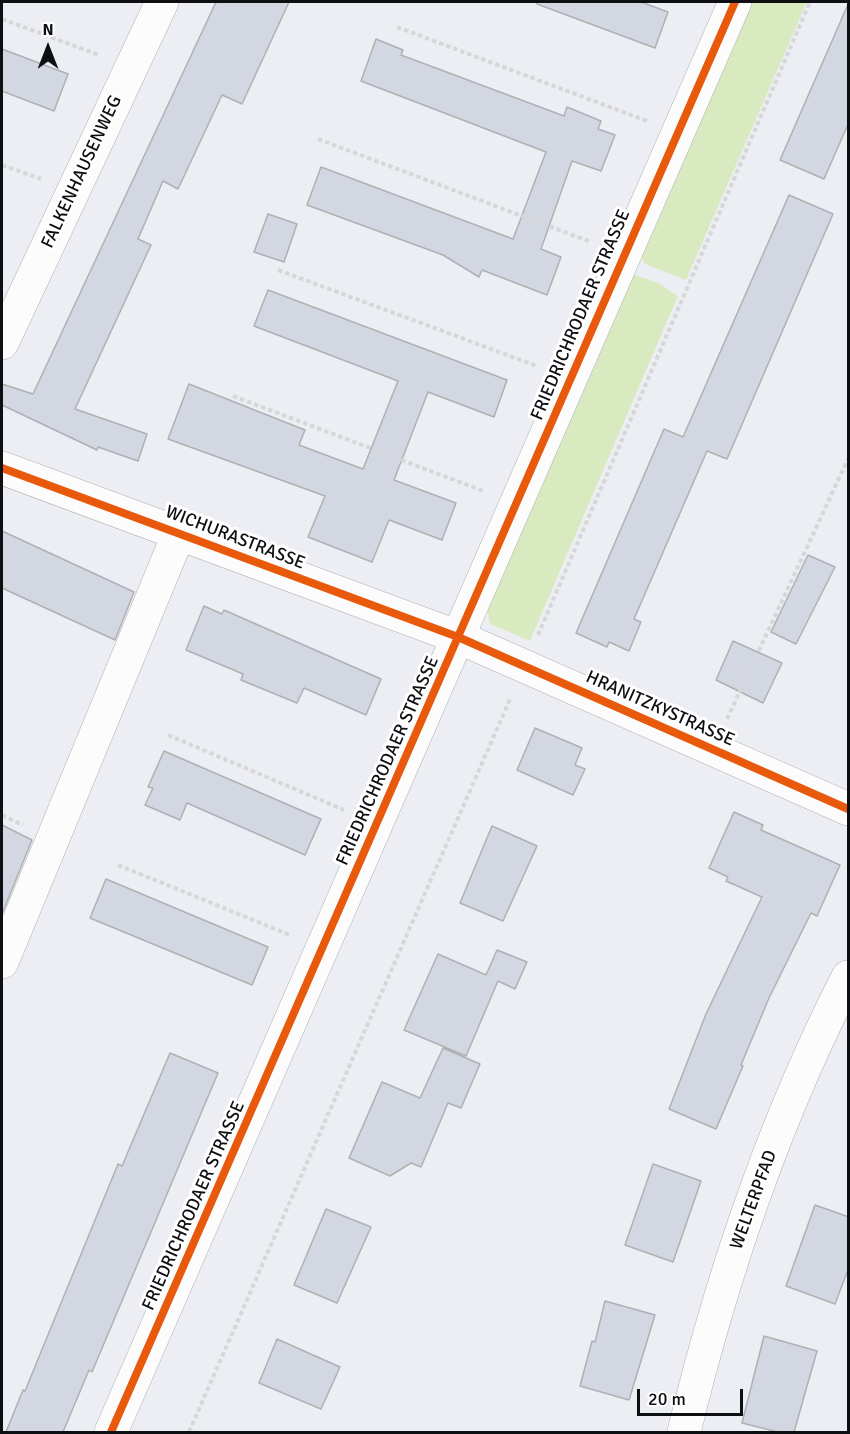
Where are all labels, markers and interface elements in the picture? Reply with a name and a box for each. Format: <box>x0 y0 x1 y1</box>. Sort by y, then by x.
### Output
north arrow <box>18 18 78 78</box>
text: N <box>42 20 54 40</box>
street label: FALKENHAUSENWEG <box>37 92 127 252</box>
street label: FRIEDRICHRODAER STRASSE <box>527 206 635 424</box>
street label: WICHURASTRASSE <box>162 501 308 575</box>
street label: FRIEDRICHRODAER STRASSE <box>332 653 444 869</box>
street label: HRANITZKYSTRASSE <box>582 667 738 751</box>
street label: FRIEDRICHRODAER STRASSE <box>138 1098 250 1314</box>
street label: WELTERPFAD <box>726 1147 782 1253</box>
scale bar <box>640 1377 746 1415</box>
text: 20 m <box>648 1388 686 1410</box>

